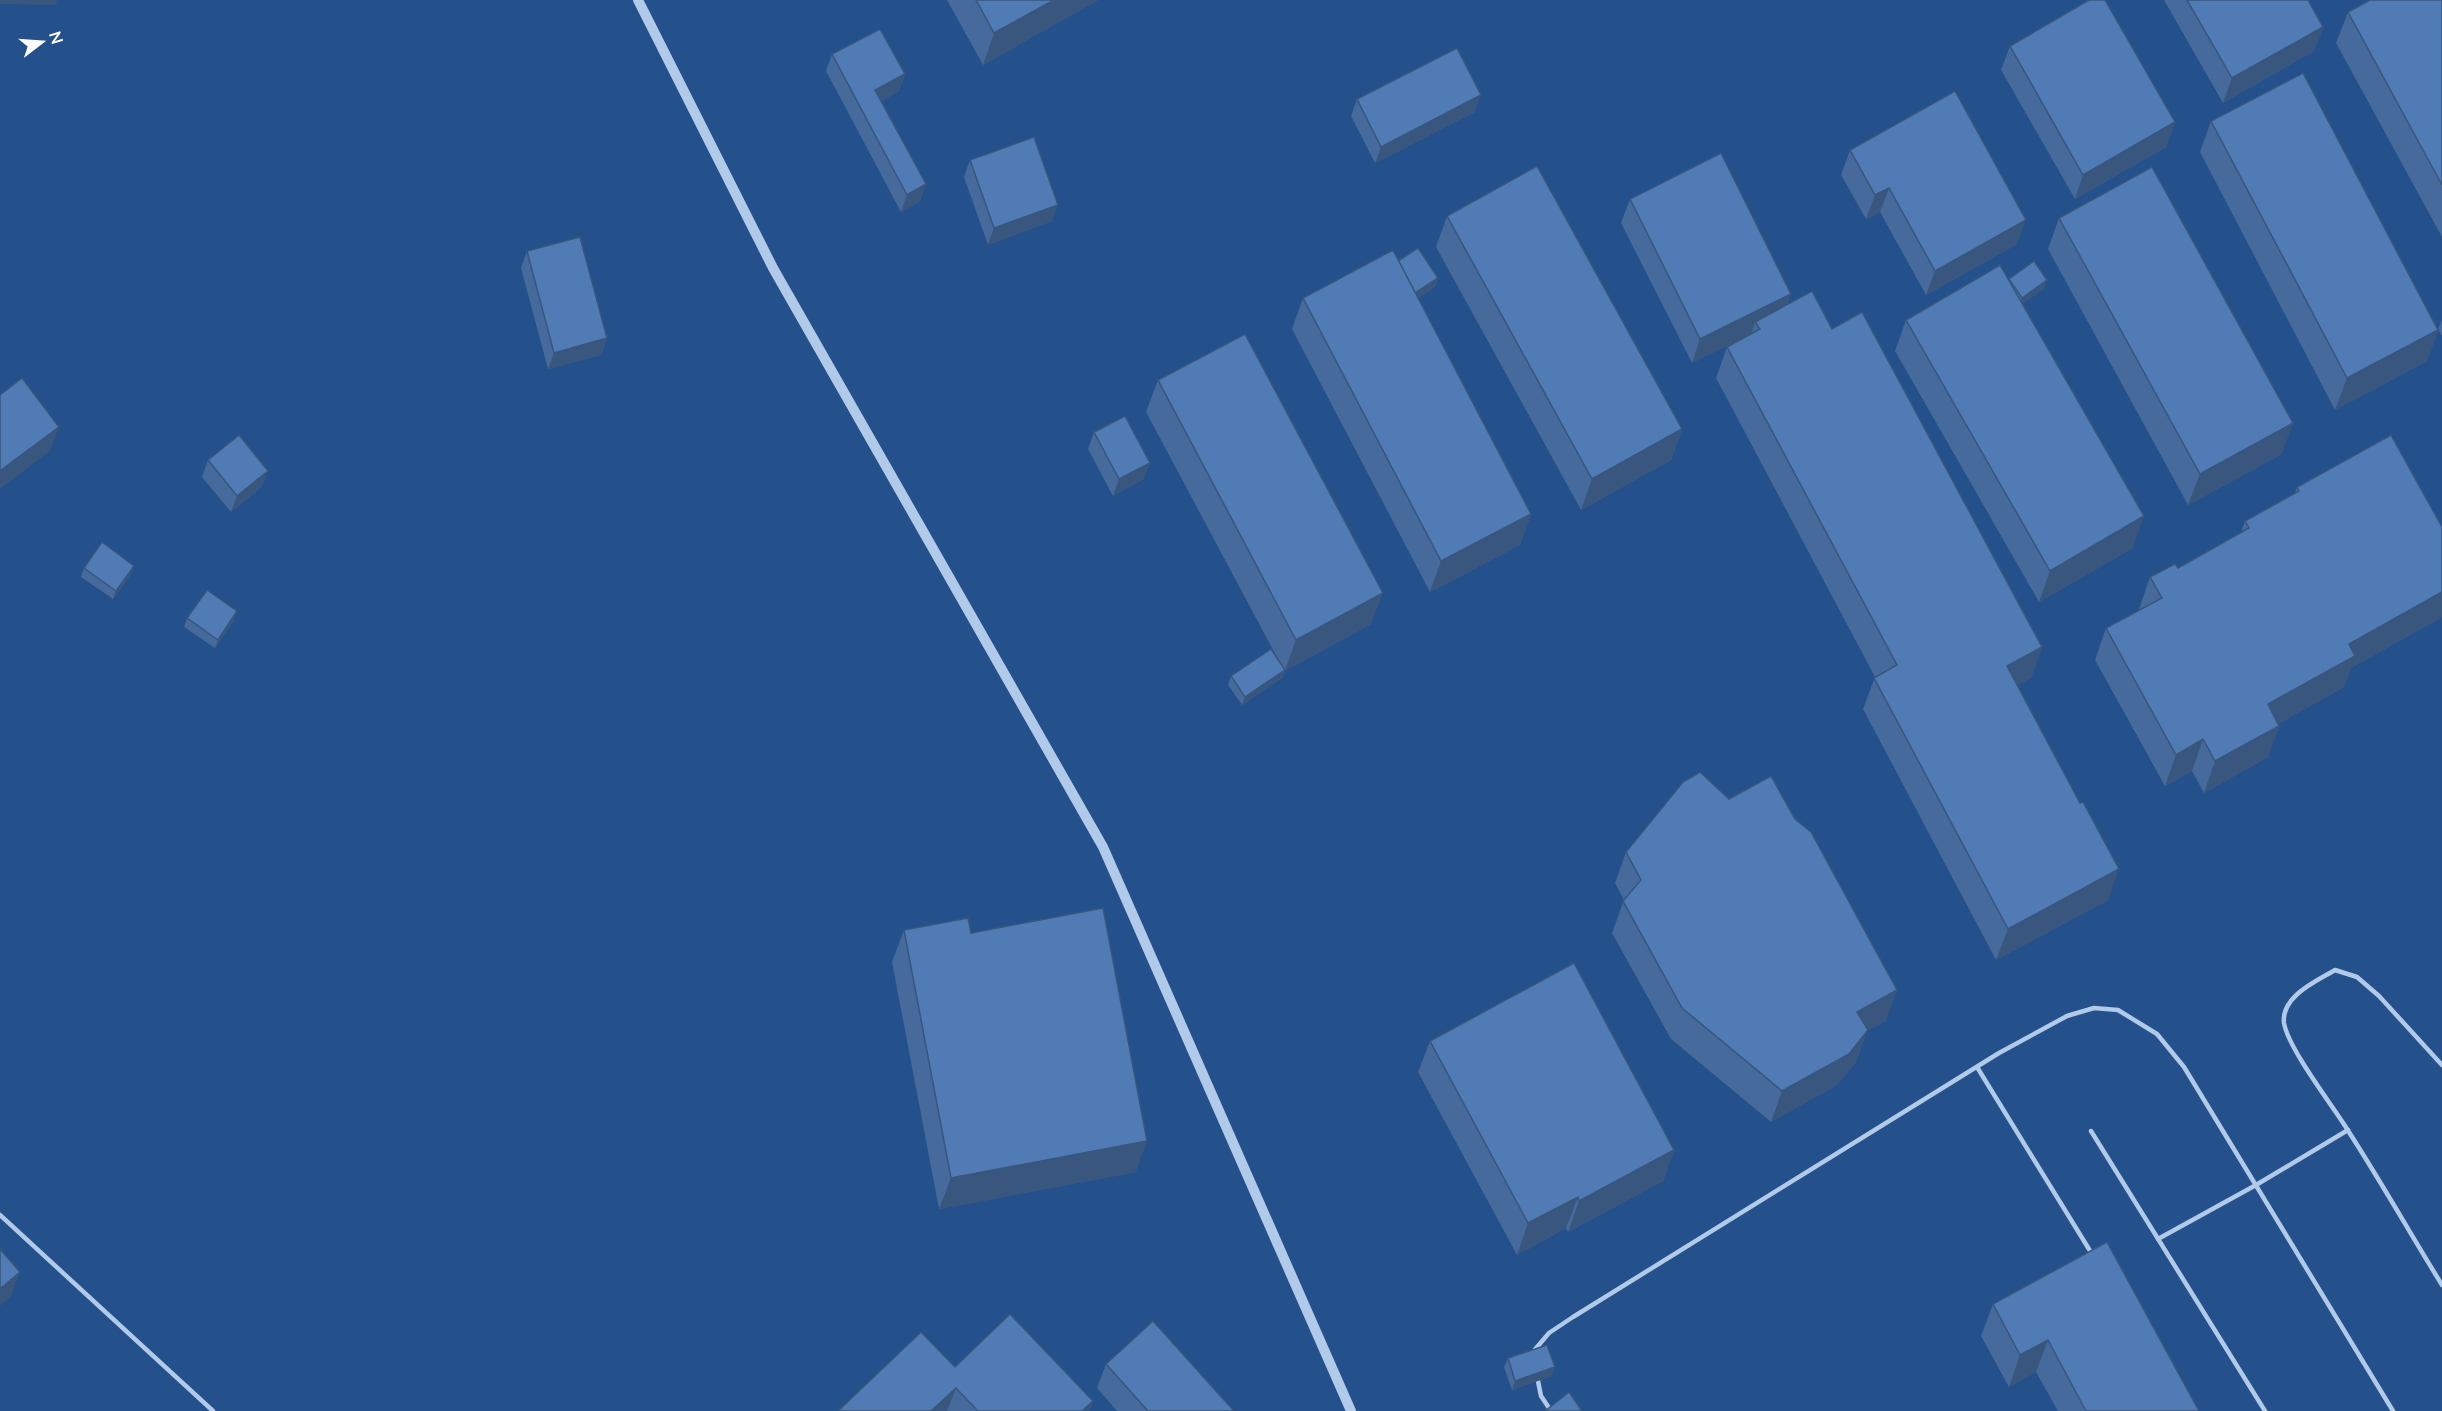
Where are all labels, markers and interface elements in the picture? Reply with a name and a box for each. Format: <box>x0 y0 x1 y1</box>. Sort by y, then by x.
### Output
north arrow <box>12 12 72 72</box>
text: N <box>46 29 68 46</box>

